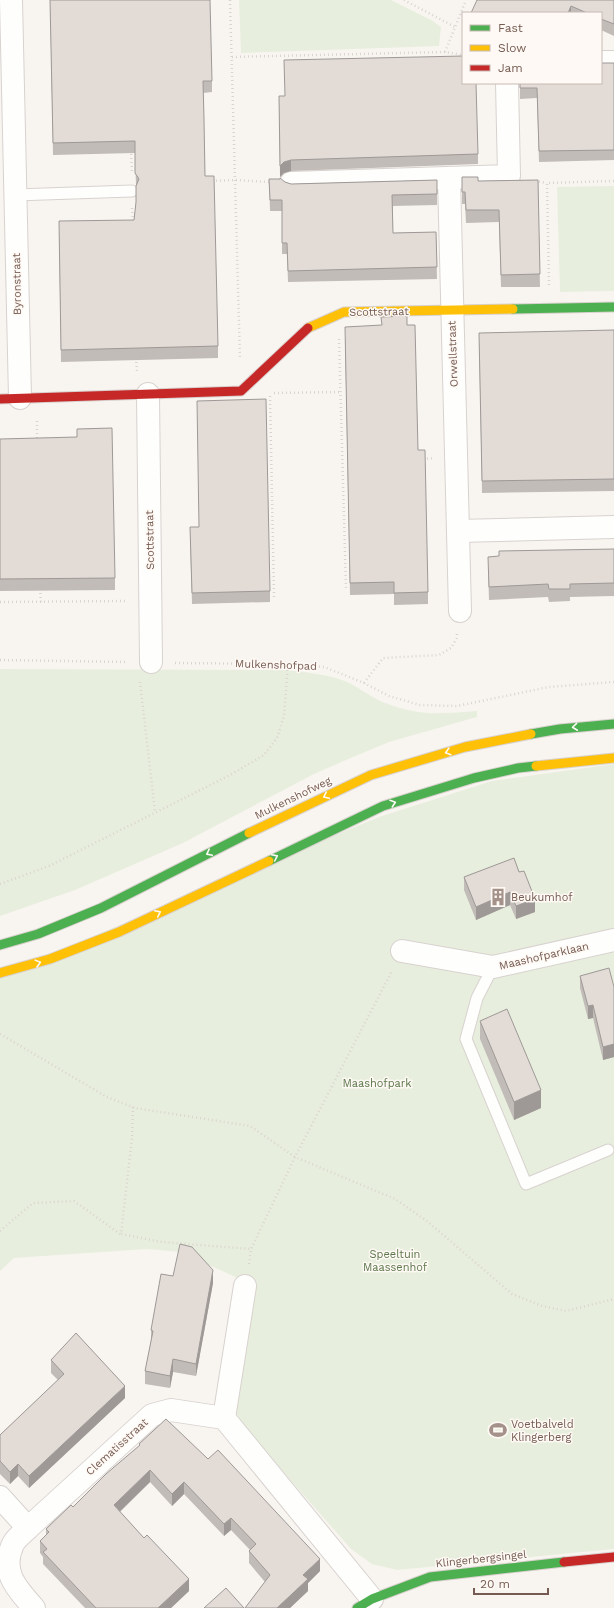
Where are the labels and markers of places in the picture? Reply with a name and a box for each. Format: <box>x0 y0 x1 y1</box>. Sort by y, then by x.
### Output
building icon: Beukumhof <box>488 887 508 907</box>
place label: Beukumhof <box>511 891 573 904</box>
place label: Voetbalveld Klingerberg <box>511 1418 574 1444</box>
sports icon: Voetbalveld Klingerberg <box>488 1420 508 1440</box>

